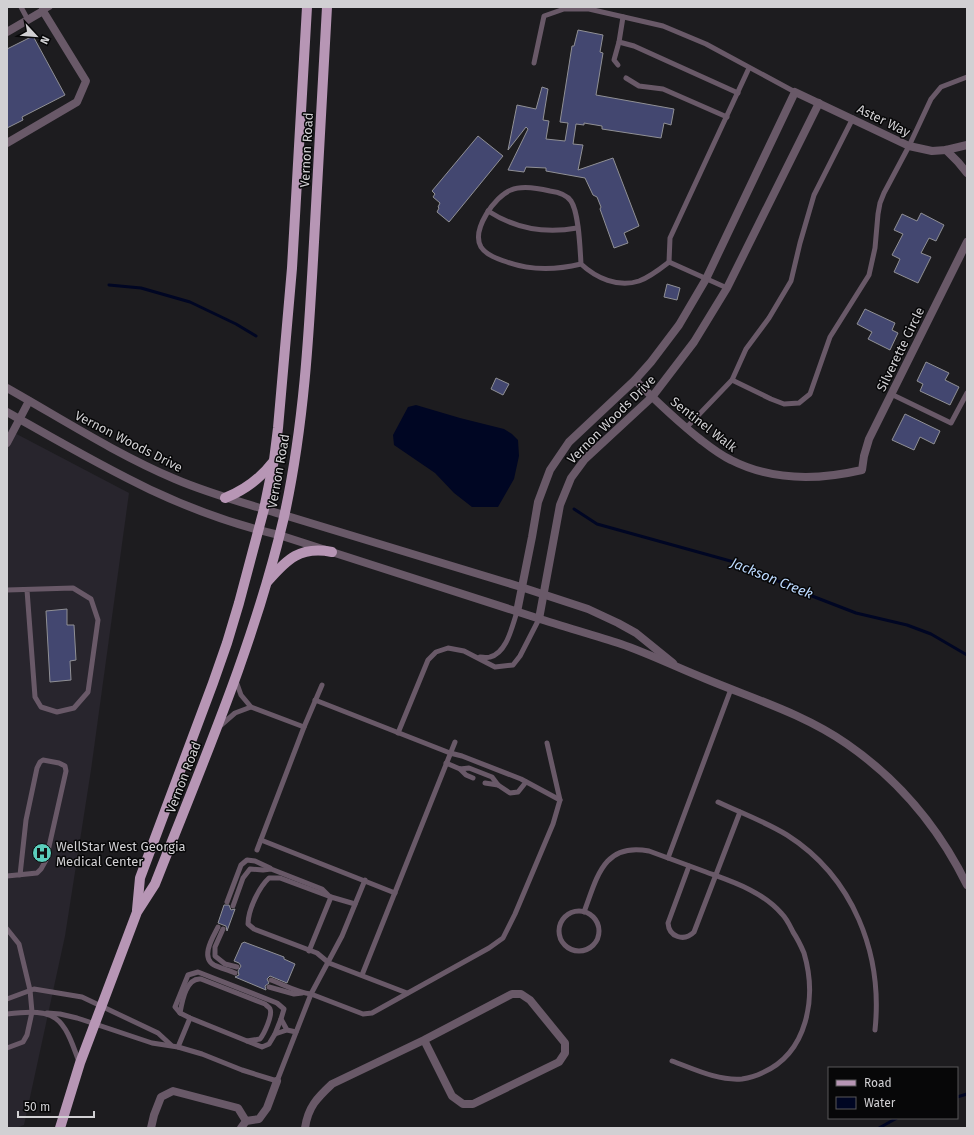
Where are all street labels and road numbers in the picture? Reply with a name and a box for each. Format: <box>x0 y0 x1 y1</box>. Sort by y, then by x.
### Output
street label: Aster Way <box>855 101 913 140</box>
street label: Vernon Road <box>297 112 316 188</box>
street label: Silverette Circle <box>874 305 927 394</box>
street label: Vernon Woods Drive <box>564 372 659 467</box>
street label: Sentinel Walk <box>668 394 740 455</box>
street label: Vernon Woods Drive <box>72 408 185 475</box>
street label: Vernon Road <box>265 433 292 509</box>
street label: Vernon Road <box>163 739 204 815</box>

